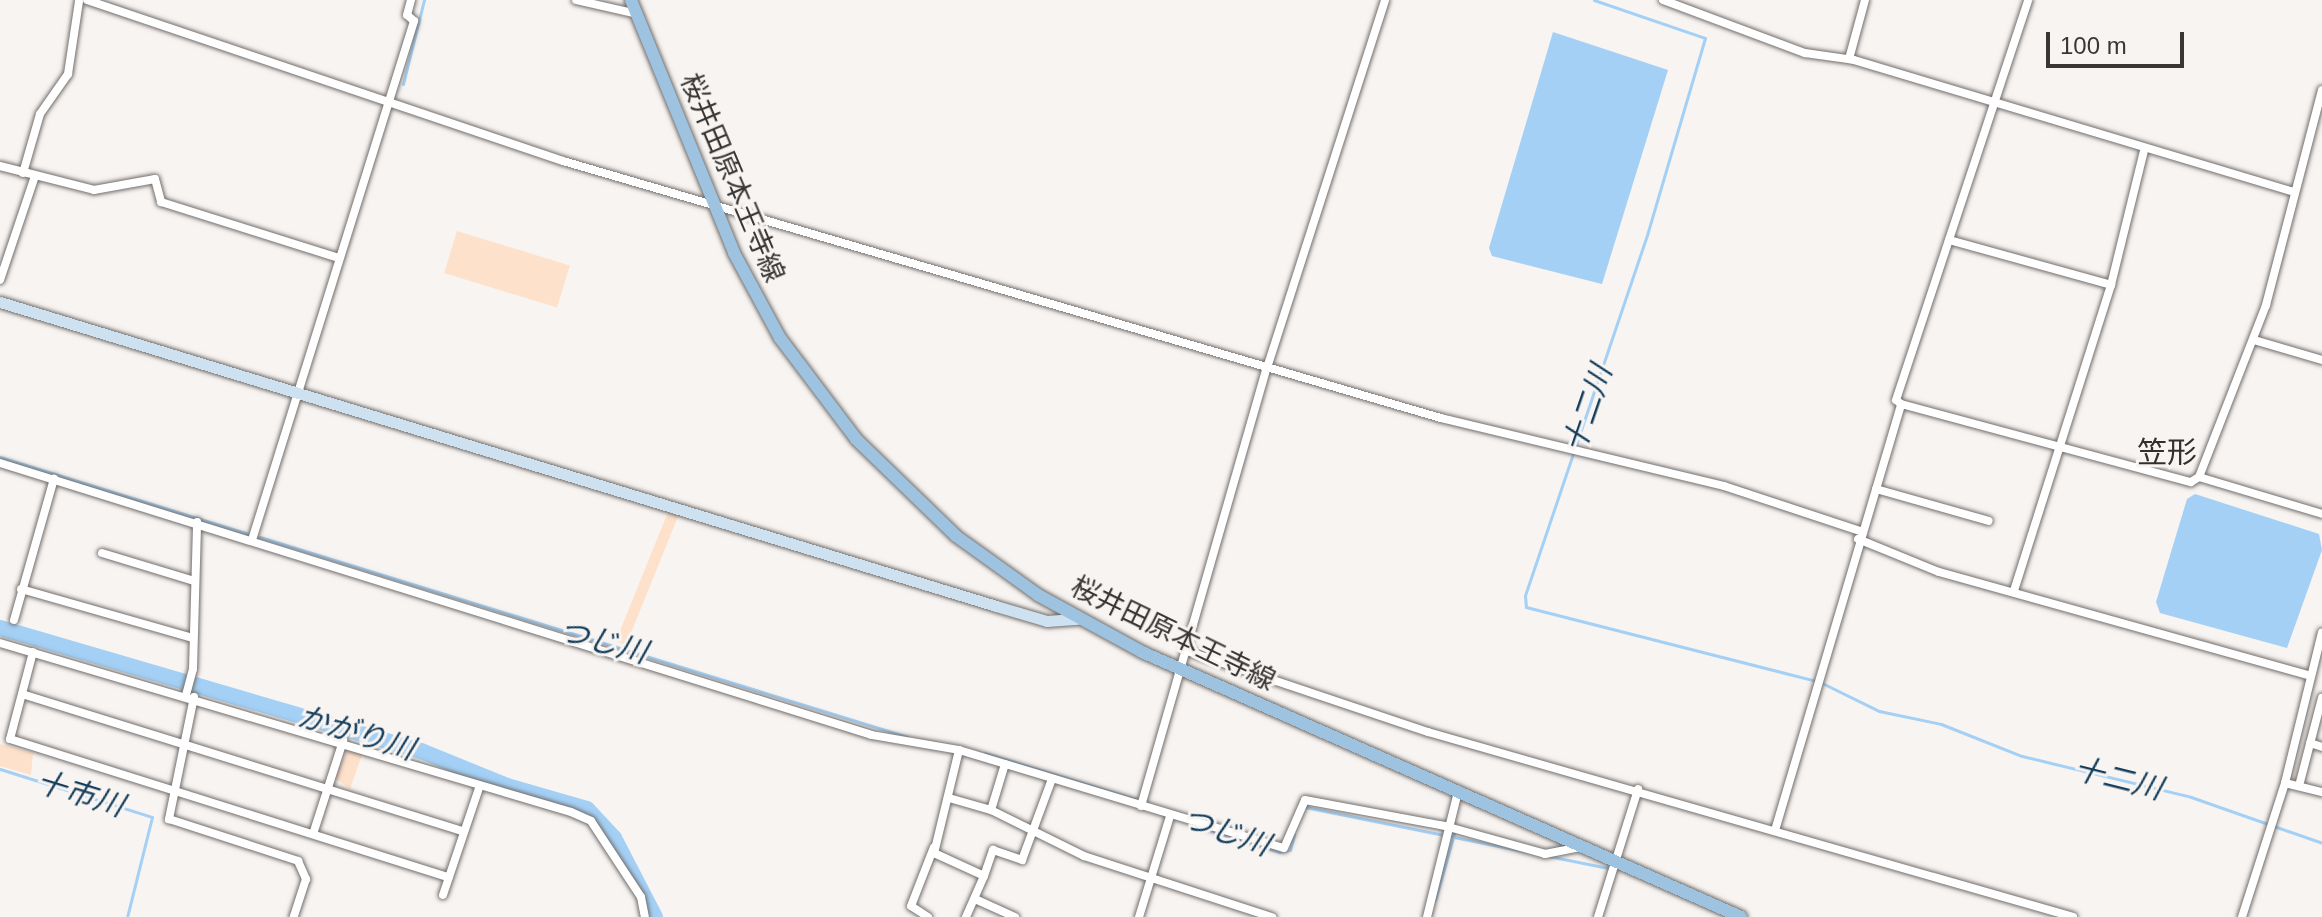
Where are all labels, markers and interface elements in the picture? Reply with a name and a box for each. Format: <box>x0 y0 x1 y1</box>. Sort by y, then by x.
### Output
scale bar <box>2050 16 2188 66</box>
text: 100 m <box>2060 32 2127 59</box>
street label: 桜井田原本王寺線 <box>673 68 791 288</box>
water label: 十二川 <box>1556 361 1620 457</box>
district label: 笠形 <box>2137 435 2197 471</box>
street label: 桜井田原本王寺線 <box>1065 570 1281 698</box>
water label: つじ川 <box>555 613 651 671</box>
water label: かがり川 <box>293 698 419 768</box>
water label: 十二川 <box>2070 751 2166 807</box>
water label: 十市川 <box>32 764 128 824</box>
water label: つじ川 <box>1178 800 1274 864</box>

